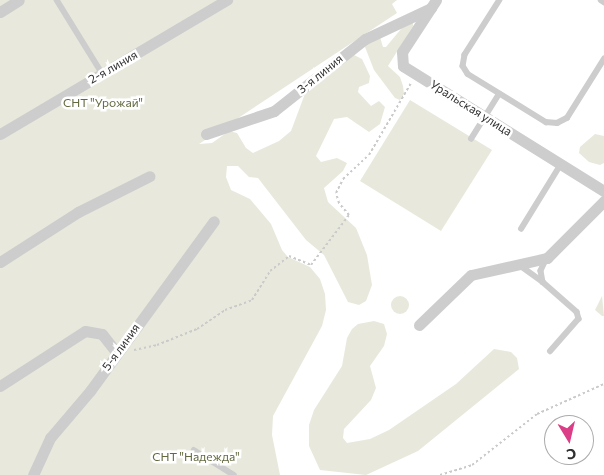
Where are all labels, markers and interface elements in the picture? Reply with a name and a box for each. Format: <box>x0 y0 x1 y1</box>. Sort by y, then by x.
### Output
street label: 2-я линия <box>86 47 140 87</box>
street label: 3-я линия <box>294 51 346 97</box>
street label: Уральская улица <box>427 77 515 139</box>
park label: СНТ "Урожай" <box>63 96 143 110</box>
street label: 5-я линия <box>99 321 143 373</box>
north arrow <box>544 415 594 465</box>
text: С <box>565 445 577 463</box>
park label: СНТ "Надежда" <box>152 450 240 464</box>

